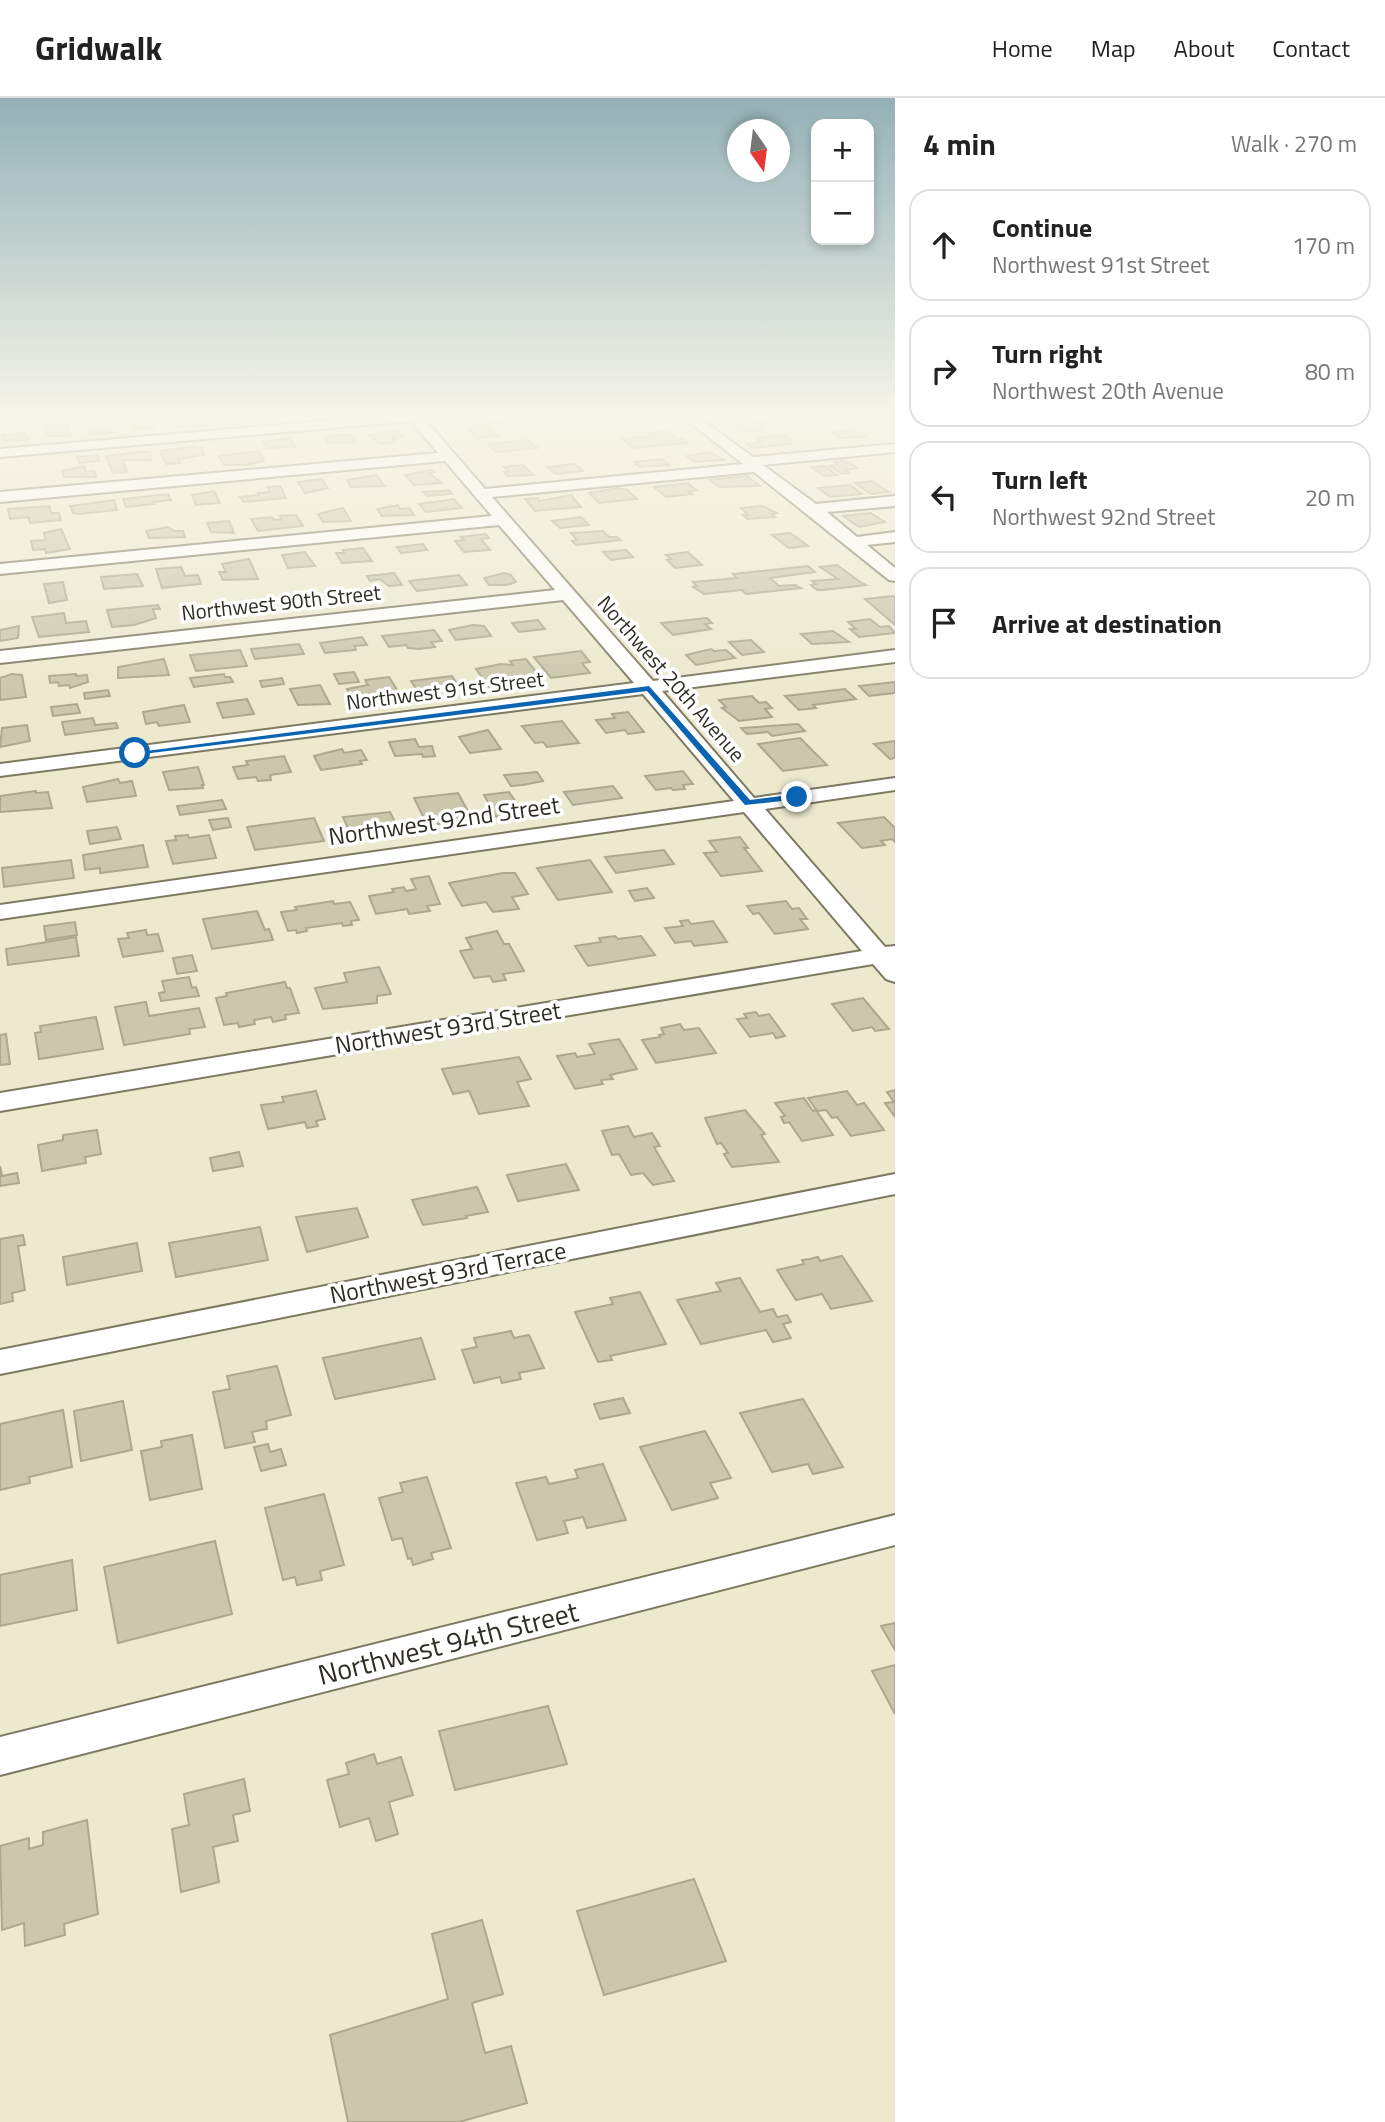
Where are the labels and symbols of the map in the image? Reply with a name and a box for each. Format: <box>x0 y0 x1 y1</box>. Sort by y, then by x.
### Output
north arrow <box>727 119 790 182</box>
street label: Northwest 90th Street <box>180 576 383 628</box>
street label: Northwest 20th Avenue <box>590 588 753 769</box>
street label: Northwest 91st Street <box>344 662 546 718</box>
route start <box>119 737 150 768</box>
route end <box>781 781 812 812</box>
street label: Northwest 92nd Street <box>326 786 562 854</box>
street label: Northwest 93rd Street <box>332 991 564 1063</box>
street label: Northwest 93rd Terrace <box>327 1231 569 1313</box>
street label: Northwest 94th Street <box>313 1589 583 1696</box>

